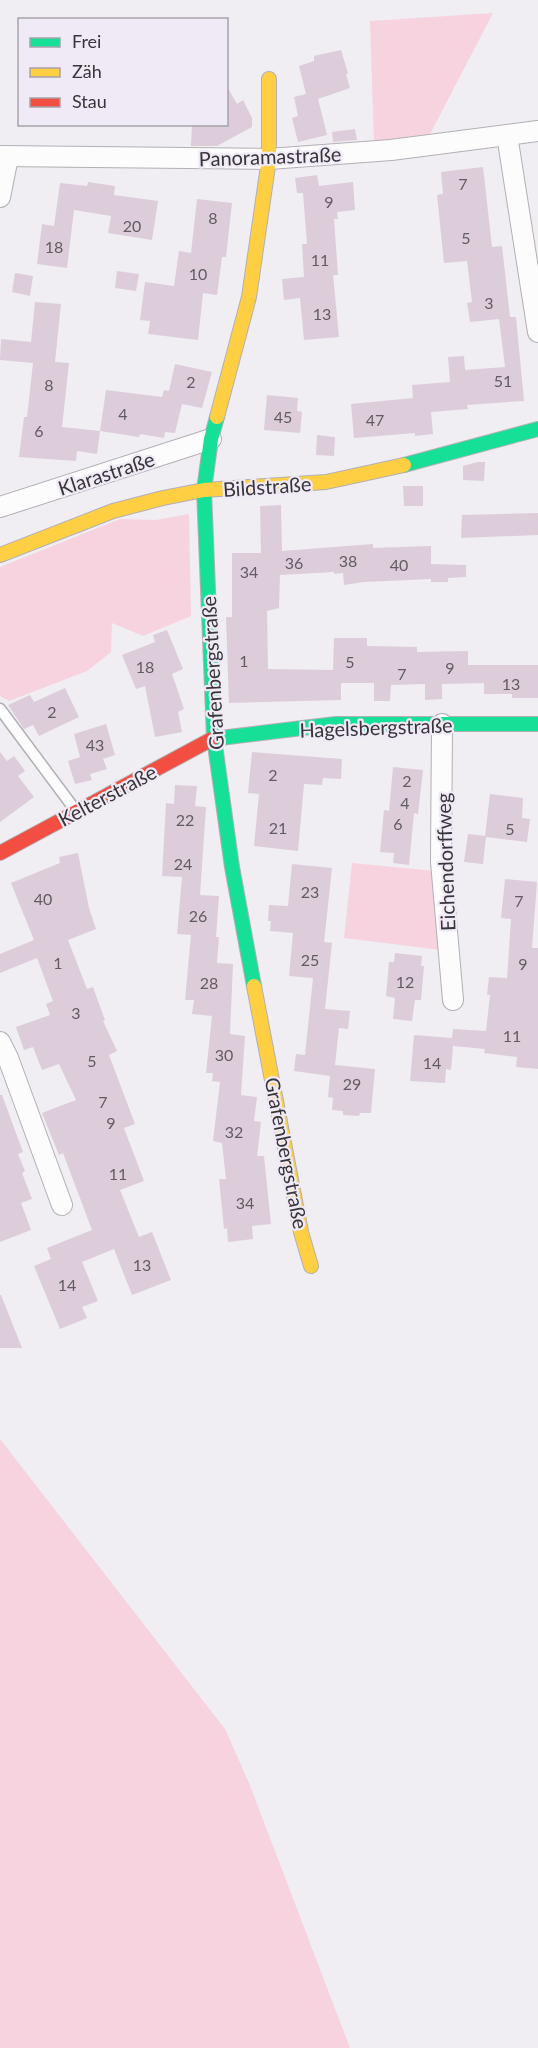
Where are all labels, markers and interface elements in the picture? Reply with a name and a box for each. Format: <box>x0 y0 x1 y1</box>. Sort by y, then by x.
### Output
legend <box>18 18 228 126</box>
text: Frei <box>72 30 101 52</box>
text: Zäh <box>72 60 102 82</box>
text: Stau <box>72 90 107 112</box>
street label: Panoramastraße <box>198 142 342 170</box>
house number: 7 <box>458 174 468 193</box>
house number: 9 <box>324 192 334 211</box>
house number: 8 <box>208 208 218 227</box>
house number: 20 <box>123 216 141 235</box>
house number: 5 <box>461 228 471 247</box>
house number: 18 <box>45 237 63 256</box>
house number: 11 <box>311 250 329 269</box>
house number: 10 <box>189 264 207 283</box>
house number: 3 <box>484 293 494 312</box>
house number: 13 <box>313 304 331 323</box>
house number: 51 <box>494 371 512 390</box>
house number: 2 <box>186 372 196 391</box>
house number: 8 <box>44 375 54 394</box>
house number: 4 <box>118 404 128 423</box>
house number: 45 <box>274 407 292 426</box>
house number: 47 <box>366 410 384 429</box>
house number: 6 <box>34 421 44 440</box>
street label: Klarastraße <box>55 446 157 500</box>
street label: Bildstraße <box>222 471 312 501</box>
house number: 38 <box>339 551 357 570</box>
house number: 36 <box>285 553 303 572</box>
house number: 40 <box>390 555 408 574</box>
house number: 34 <box>240 562 258 581</box>
street label: Grafenbergstraße <box>196 595 228 751</box>
house number: 1 <box>239 651 249 670</box>
house number: 5 <box>345 652 355 671</box>
house number: 18 <box>136 657 154 676</box>
house number: 9 <box>445 658 455 677</box>
house number: 7 <box>397 664 407 683</box>
house number: 13 <box>502 674 520 693</box>
house number: 2 <box>47 702 57 721</box>
street label: Hagelsbergstraße <box>299 712 453 742</box>
house number: 43 <box>86 735 104 754</box>
street label: Kelterstraße <box>54 759 160 831</box>
house number: 2 <box>268 765 278 784</box>
house number: 2 <box>402 771 412 790</box>
street label: Eichendorffweg <box>431 792 459 932</box>
house number: 4 <box>400 793 410 812</box>
house number: 22 <box>176 810 194 829</box>
house number: 6 <box>393 814 403 833</box>
house number: 21 <box>269 818 287 837</box>
house number: 5 <box>505 819 515 838</box>
house number: 24 <box>174 854 192 873</box>
house number: 23 <box>301 882 319 901</box>
house number: 40 <box>34 889 52 908</box>
house number: 7 <box>514 891 524 910</box>
house number: 26 <box>189 906 207 925</box>
house number: 25 <box>301 950 319 969</box>
house number: 1 <box>53 953 63 972</box>
house number: 9 <box>518 954 528 973</box>
house number: 12 <box>396 972 414 991</box>
house number: 28 <box>200 973 218 992</box>
house number: 3 <box>71 1003 81 1022</box>
house number: 11 <box>503 1026 521 1045</box>
house number: 30 <box>215 1045 233 1064</box>
house number: 5 <box>87 1051 97 1070</box>
house number: 14 <box>423 1053 441 1072</box>
house number: 29 <box>343 1074 361 1093</box>
street label: Grafenbergstraße <box>261 1075 313 1231</box>
house number: 7 <box>98 1092 108 1111</box>
house number: 9 <box>106 1113 116 1132</box>
house number: 32 <box>225 1122 243 1141</box>
house number: 11 <box>109 1164 127 1183</box>
house number: 34 <box>236 1193 254 1212</box>
house number: 13 <box>133 1255 151 1274</box>
house number: 14 <box>58 1275 76 1294</box>

